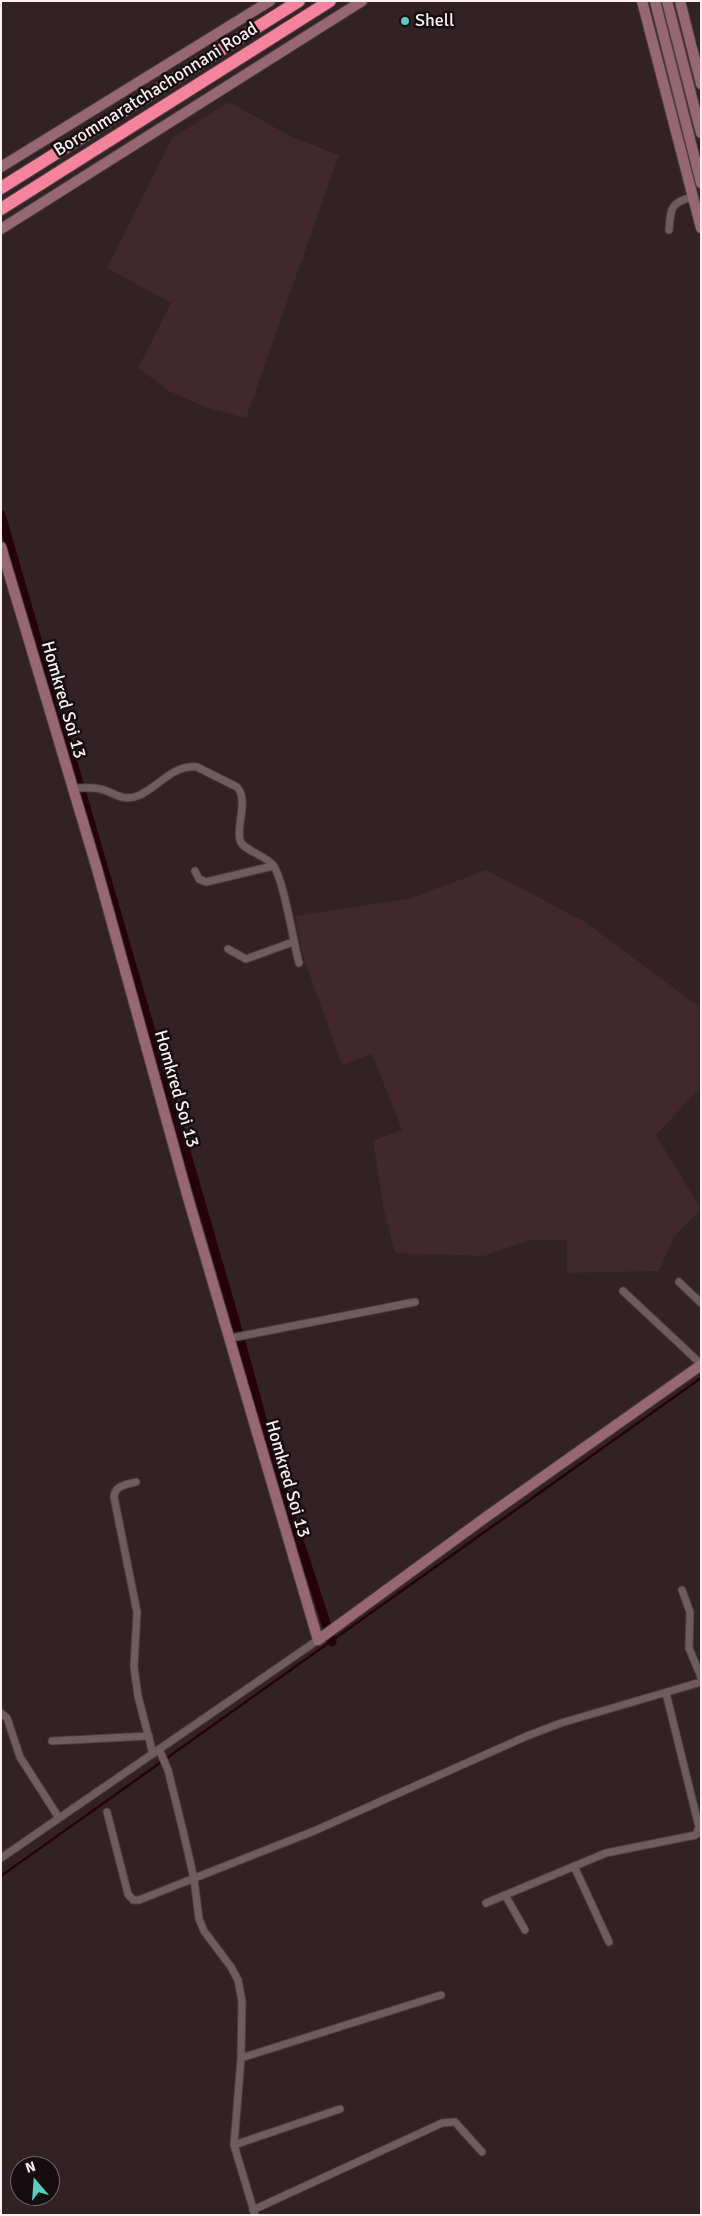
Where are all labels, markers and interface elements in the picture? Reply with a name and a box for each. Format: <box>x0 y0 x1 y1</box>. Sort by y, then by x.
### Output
place label: Shell <box>415 10 454 32</box>
marker: Shell <box>399 15 411 27</box>
street label: Borommaratchachonnani Road <box>50 18 262 162</box>
street label: Homkred Soi 13 <box>36 639 90 761</box>
street label: Homkred Soi 13 <box>149 1028 203 1150</box>
street label: Homkred Soi 13 <box>260 1418 314 1540</box>
north arrow <box>10 2156 60 2206</box>
text: N <box>23 2158 38 2177</box>

